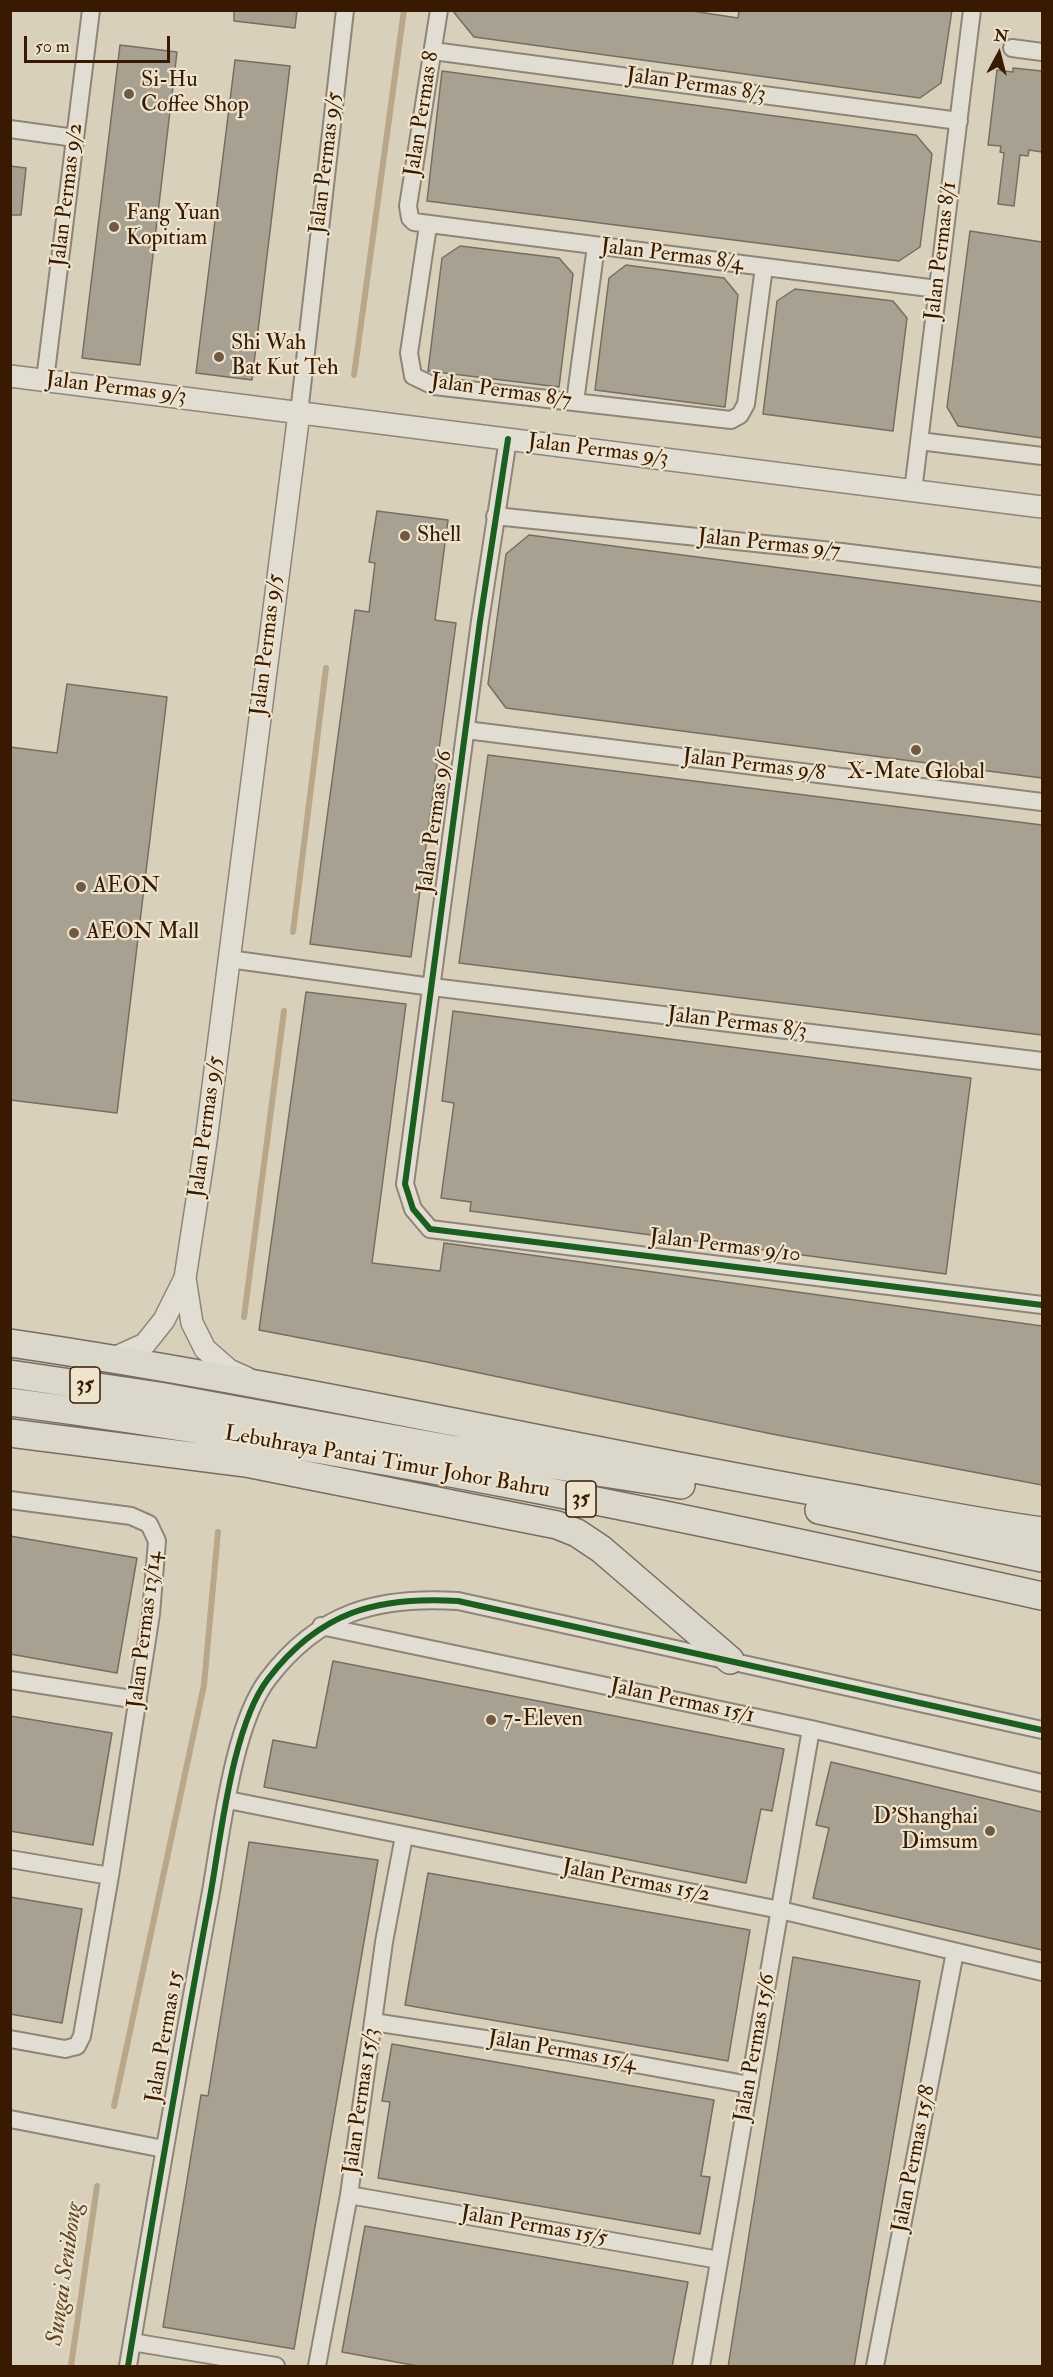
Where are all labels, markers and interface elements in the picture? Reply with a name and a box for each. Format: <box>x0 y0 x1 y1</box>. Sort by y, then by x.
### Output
scale bar <box>27 24 172 62</box>
north arrow <box>969 24 1029 84</box>
text: N <box>993 25 1010 47</box>
text: 50 m <box>35 35 70 58</box>
street label: Jalan Permas 8 <box>400 50 446 178</box>
street label: Jalan Permas 8/3 <box>625 63 767 109</box>
place label: Si-Hu Coffee Shop <box>141 68 249 119</box>
marker: Si-Hu Coffee Shop <box>122 87 136 101</box>
street label: Jalan Permas 9/5 <box>305 91 349 235</box>
street label: Jalan Permas 9/2 <box>46 122 90 268</box>
street label: Jalan Permas 8/1 <box>920 180 964 322</box>
place label: Fang Yuan Kopitiam <box>126 201 220 252</box>
marker: Fang Yuan Kopitiam <box>107 220 121 234</box>
street label: Jalan Permas 8/4 <box>599 234 745 278</box>
place label: Shi Wah Bat Kut Teh <box>231 331 339 382</box>
marker: Shi Wah Bat Kut Teh <box>212 350 226 364</box>
street label: Jalan Permas 9/3 <box>44 367 188 411</box>
street label: Jalan Permas 8/7 <box>429 369 573 415</box>
street label: Jalan Permas 9/3 <box>526 429 670 473</box>
place label: Shell <box>417 523 461 549</box>
street label: Jalan Permas 9/7 <box>696 524 842 566</box>
marker: Shell <box>398 529 412 543</box>
street label: Jalan Permas 9/5 <box>246 573 290 717</box>
marker: X-Mate Global <box>909 743 923 757</box>
street label: Jalan Permas 9/8 <box>681 744 827 788</box>
street label: Jalan Permas 9/6 <box>413 749 459 895</box>
place label: X-Mate Global <box>847 760 985 786</box>
place label: AEON <box>93 874 160 900</box>
marker: AEON <box>74 880 88 894</box>
place label: AEON Mall <box>86 920 199 946</box>
marker: AEON Mall <box>67 926 81 940</box>
street label: Jalan Permas 8/3 <box>666 1002 808 1046</box>
street label: Jalan Permas 9/5 <box>184 1054 230 1200</box>
street label: Jalan Permas 9/10 <box>648 1225 802 1269</box>
road number: 35 <box>70 1367 100 1403</box>
street label: Lebuhraya Pantai Timur Johor Bahru <box>222 1421 552 1505</box>
road number: 35 <box>566 1481 596 1517</box>
street label: Jalan Permas 13/14 <box>123 1550 169 1710</box>
street label: Jalan Permas 15/1 <box>607 1674 757 1730</box>
place label: 7-Eleven <box>503 1707 583 1733</box>
marker: 7-Eleven <box>484 1713 498 1727</box>
place label: D'Shanghai Dimsum <box>873 1805 978 1856</box>
marker: D'Shanghai Dimsum <box>983 1824 997 1838</box>
street label: Jalan Permas 15/2 <box>560 1855 712 1909</box>
street label: Jalan Permas 15 <box>141 1969 191 2105</box>
street label: Jalan Permas 15/6 <box>730 1972 782 2124</box>
street label: Jalan Permas 15/3 <box>339 2026 385 2176</box>
street label: Jalan Permas 15/4 <box>486 2026 638 2078</box>
street label: Jalan Permas 15/8 <box>888 2083 942 2235</box>
water label: Sungai Senibong <box>42 2201 90 2347</box>
street label: Jalan Permas 15/5 <box>459 2201 609 2253</box>

